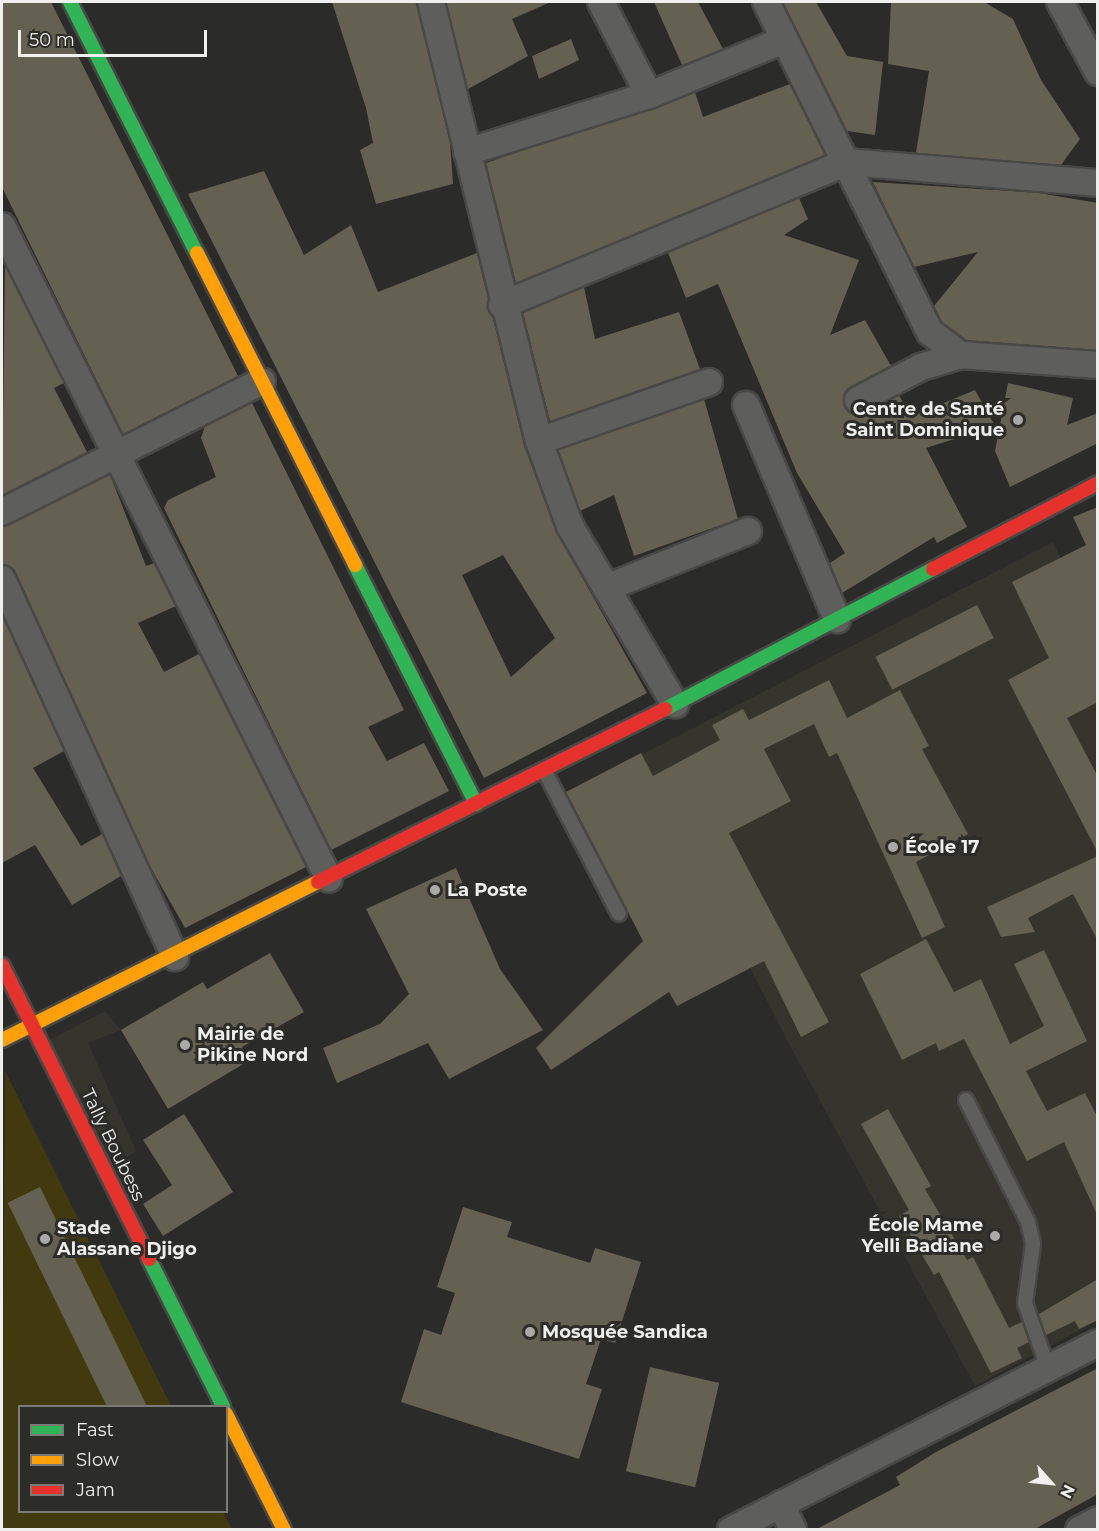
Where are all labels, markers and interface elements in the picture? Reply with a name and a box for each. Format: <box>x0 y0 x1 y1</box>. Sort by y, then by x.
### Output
scale bar <box>21 18 210 56</box>
text: 50 m <box>29 29 75 51</box>
place label: Centre de Santé Saint Dominique <box>846 399 1004 442</box>
marker: Centre de Santé Saint Dominique <box>1009 411 1027 429</box>
place label: École 17 <box>905 836 979 858</box>
marker: École 17 <box>886 840 900 854</box>
place label: La Poste <box>447 879 527 901</box>
marker: La Poste <box>428 883 442 897</box>
place label: Mairie de Pikine Nord <box>197 1024 308 1066</box>
marker: Mairie de Pikine Nord <box>178 1038 192 1052</box>
street label: Tally Boubess <box>77 1085 149 1205</box>
place label: École Mame Yelli Badiane <box>861 1215 983 1258</box>
place label: Stade Alassane Djigo <box>57 1218 197 1260</box>
marker: École Mame Yelli Badiane <box>988 1229 1002 1243</box>
marker: Stade Alassane Djigo <box>38 1232 52 1246</box>
place label: Mosquée Sandica <box>542 1321 708 1343</box>
marker: Mosquée Sandica <box>523 1325 537 1339</box>
legend <box>18 1405 228 1513</box>
text: Fast <box>76 1419 114 1441</box>
text: Slow <box>76 1449 119 1471</box>
north arrow <box>1021 1453 1081 1513</box>
text: Jam <box>76 1479 115 1501</box>
text: N <box>1056 1481 1079 1501</box>

